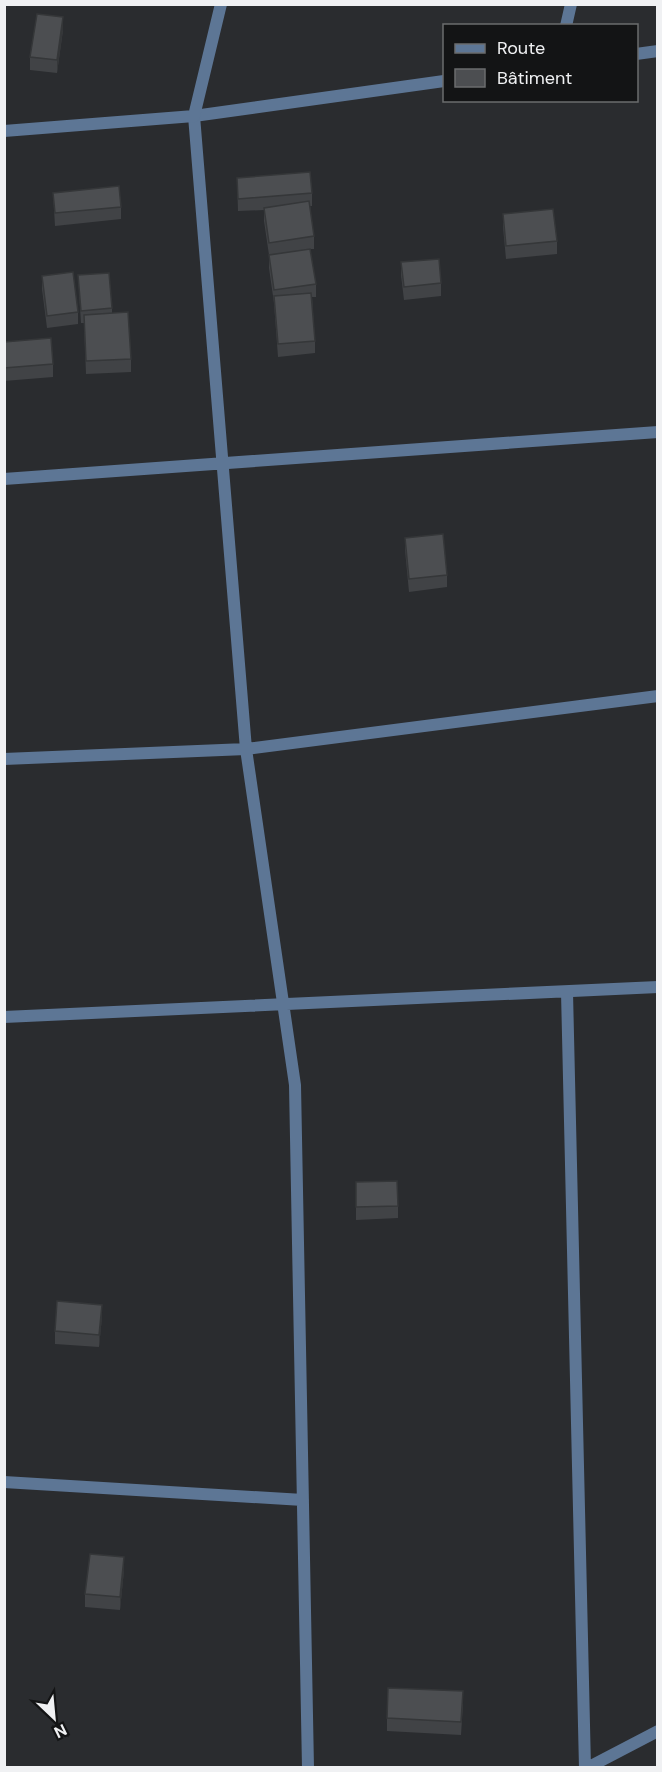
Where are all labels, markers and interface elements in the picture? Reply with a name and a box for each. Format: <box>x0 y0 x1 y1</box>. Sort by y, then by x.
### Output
legend <box>443 24 638 102</box>
text: Route <box>497 36 545 60</box>
text: Bâtiment <box>497 66 572 90</box>
north arrow <box>24 1688 84 1748</box>
text: N <box>51 1719 70 1743</box>

